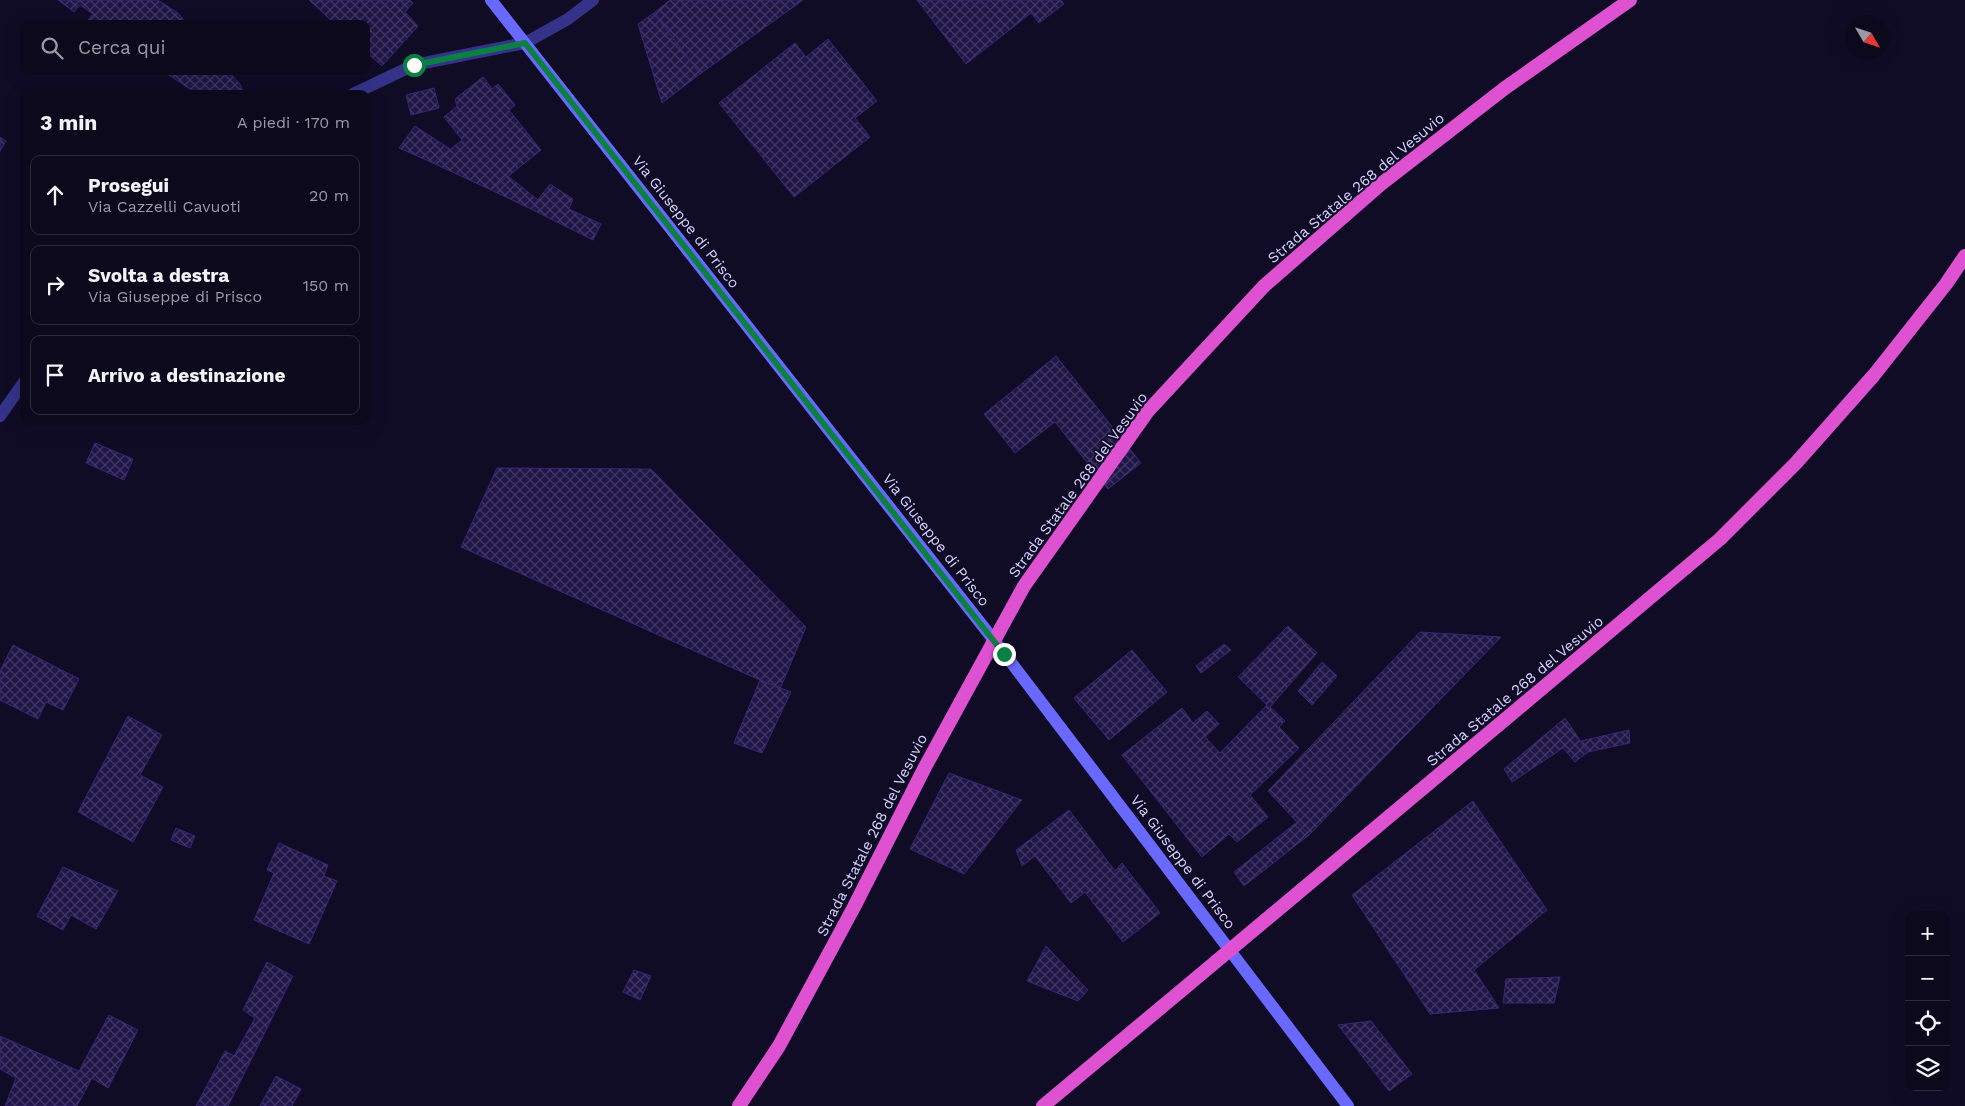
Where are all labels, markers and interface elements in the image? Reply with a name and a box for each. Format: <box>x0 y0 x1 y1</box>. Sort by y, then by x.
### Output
north arrow <box>1845 15 1890 60</box>
search box <box>20 20 370 75</box>
icon: search <box>38 34 66 62</box>
text: Cerca qui <box>78 36 166 59</box>
route start <box>403 54 426 77</box>
street label: Strada Statale 268 del Vesuvio <box>1264 109 1448 267</box>
text: 3 min <box>40 110 97 135</box>
text: A piedi · 170 m <box>237 113 350 132</box>
street label: Via Giuseppe di Prisco <box>629 152 743 292</box>
text: Prosegui <box>88 174 169 197</box>
icon: ahead <box>41 181 69 209</box>
text: 20 m <box>309 186 349 205</box>
text: Via Cazzelli Cavuoti <box>88 197 241 216</box>
text: Svolta a destra <box>88 264 229 287</box>
icon: right <box>41 271 69 299</box>
text: 150 m <box>303 276 349 295</box>
text: Via Giuseppe di Prisco <box>88 287 262 306</box>
icon: arrive <box>41 361 69 389</box>
text: Arrivo a destinazione <box>88 364 285 387</box>
street label: Strada Statale 268 del Vesuvio <box>1005 389 1151 581</box>
street label: Via Giuseppe di Prisco <box>879 470 993 610</box>
street label: Strada Statale 268 del Vesuvio <box>1423 612 1607 770</box>
route end <box>993 643 1016 666</box>
street label: Strada Statale 268 del Vesuvio <box>813 731 931 939</box>
street label: Via Giuseppe di Prisco <box>1127 791 1239 933</box>
map controls <box>1905 911 1950 1091</box>
button: + <box>1905 911 1950 956</box>
button: − <box>1905 956 1950 1001</box>
button: locate <box>1905 1001 1950 1046</box>
button: layers <box>1905 1046 1950 1091</box>

